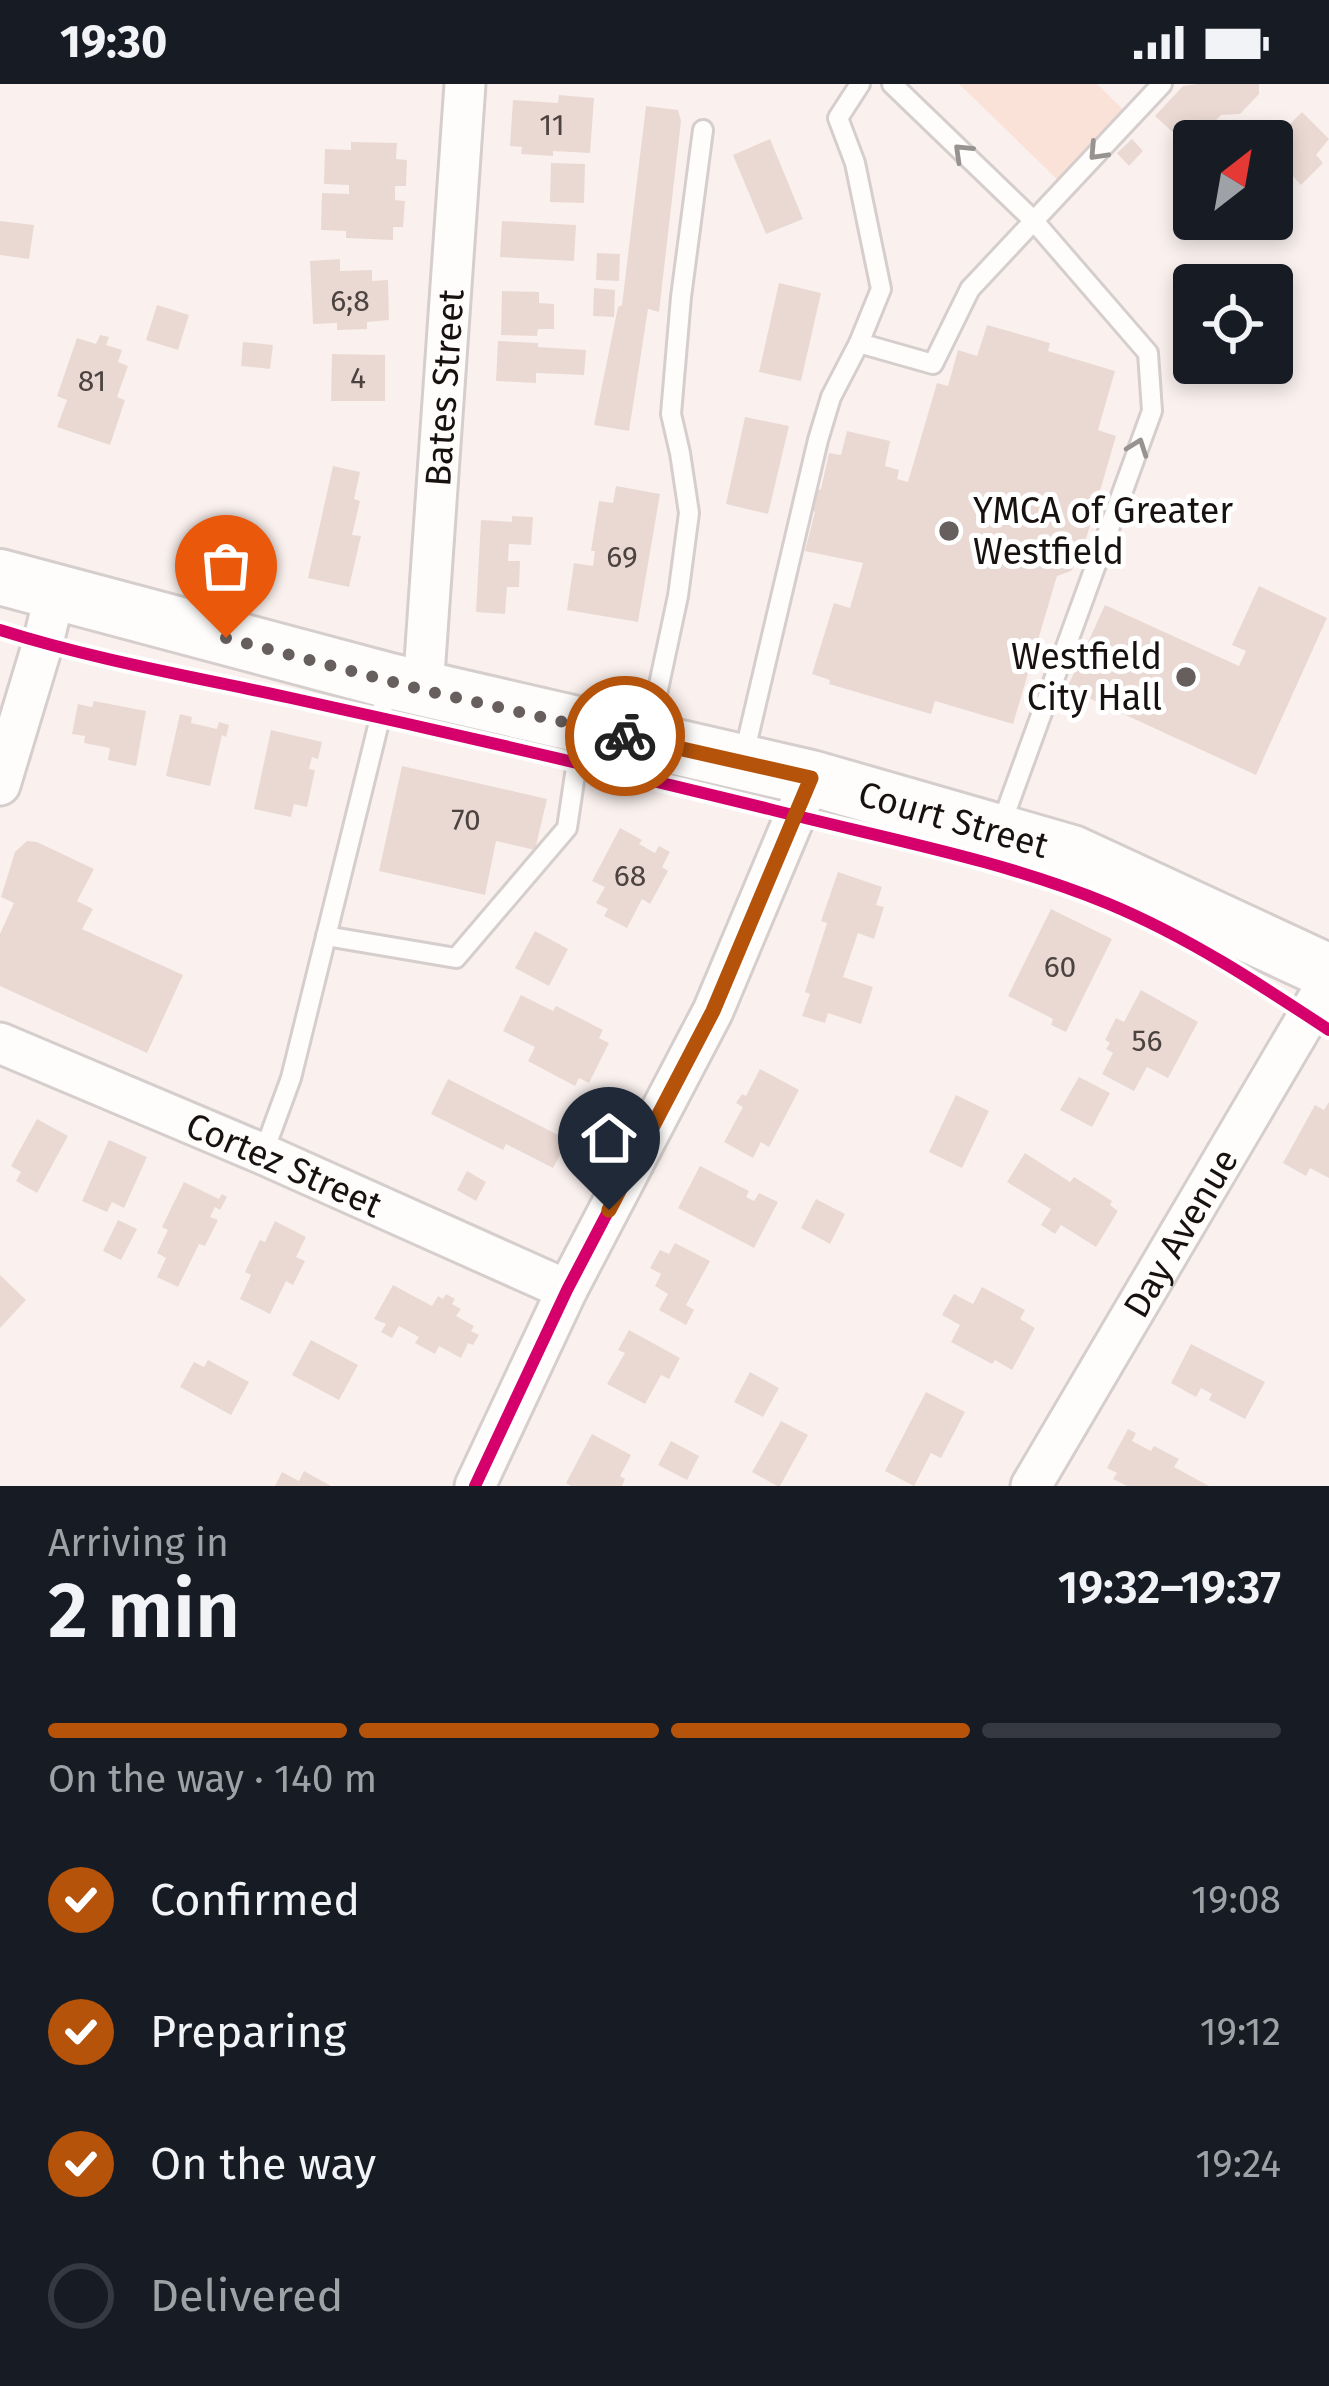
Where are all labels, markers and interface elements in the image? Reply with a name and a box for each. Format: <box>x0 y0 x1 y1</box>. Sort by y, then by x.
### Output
text: 19:30 <box>60 15 167 69</box>
house number: 11 <box>539 107 565 143</box>
north arrow <box>1173 120 1293 240</box>
map controls <box>1173 120 1293 384</box>
one-way arrow <box>1090 138 1112 160</box>
one-way arrow <box>954 145 976 167</box>
button: locate <box>1173 264 1293 384</box>
house number: 6;8 <box>330 283 370 319</box>
street label: Bates Street <box>416 288 474 488</box>
house number: 4 <box>350 360 366 396</box>
house number: 81 <box>78 363 106 399</box>
one-way arrow <box>1124 438 1149 459</box>
place label: YMCA of Greater Westfield <box>973 489 1233 574</box>
pin <box>175 515 277 638</box>
marker: YMCA of Greater Westfield <box>936 518 962 544</box>
icon: bag <box>193 533 259 599</box>
house number: 69 <box>606 539 638 575</box>
place label: Westfield City Hall <box>1011 635 1162 720</box>
marker: Westfield City Hall <box>1173 664 1199 690</box>
courier <box>565 676 685 796</box>
icon: bike <box>592 703 658 769</box>
street label: Court Street <box>853 772 1053 868</box>
house number: 70 <box>451 802 481 838</box>
house number: 68 <box>614 858 646 894</box>
house number: 60 <box>1044 949 1076 985</box>
house number: 56 <box>1131 1023 1163 1059</box>
pin <box>558 1087 660 1210</box>
street label: Cortez Street <box>179 1103 389 1227</box>
icon: home <box>576 1105 642 1171</box>
street label: Day Avenue <box>1114 1141 1248 1326</box>
text: Arriving in <box>48 1520 229 1566</box>
text: 19:32–19:37 <box>1058 1561 1281 1615</box>
text: 2 min <box>48 1564 240 1658</box>
text: On the way · 140 m <box>48 1756 377 1802</box>
icon: check <box>48 1867 114 1933</box>
text: Confirmed <box>150 1873 360 1927</box>
text: 19:08 <box>1191 1877 1281 1923</box>
icon: check <box>48 1999 114 2065</box>
text: Preparing <box>150 2005 346 2059</box>
text: 19:12 <box>1200 2009 1281 2055</box>
icon: check <box>48 2131 114 2197</box>
text: On the way <box>150 2137 376 2191</box>
text: 19:24 <box>1195 2141 1281 2187</box>
text: Delivered <box>150 2269 343 2323</box>

